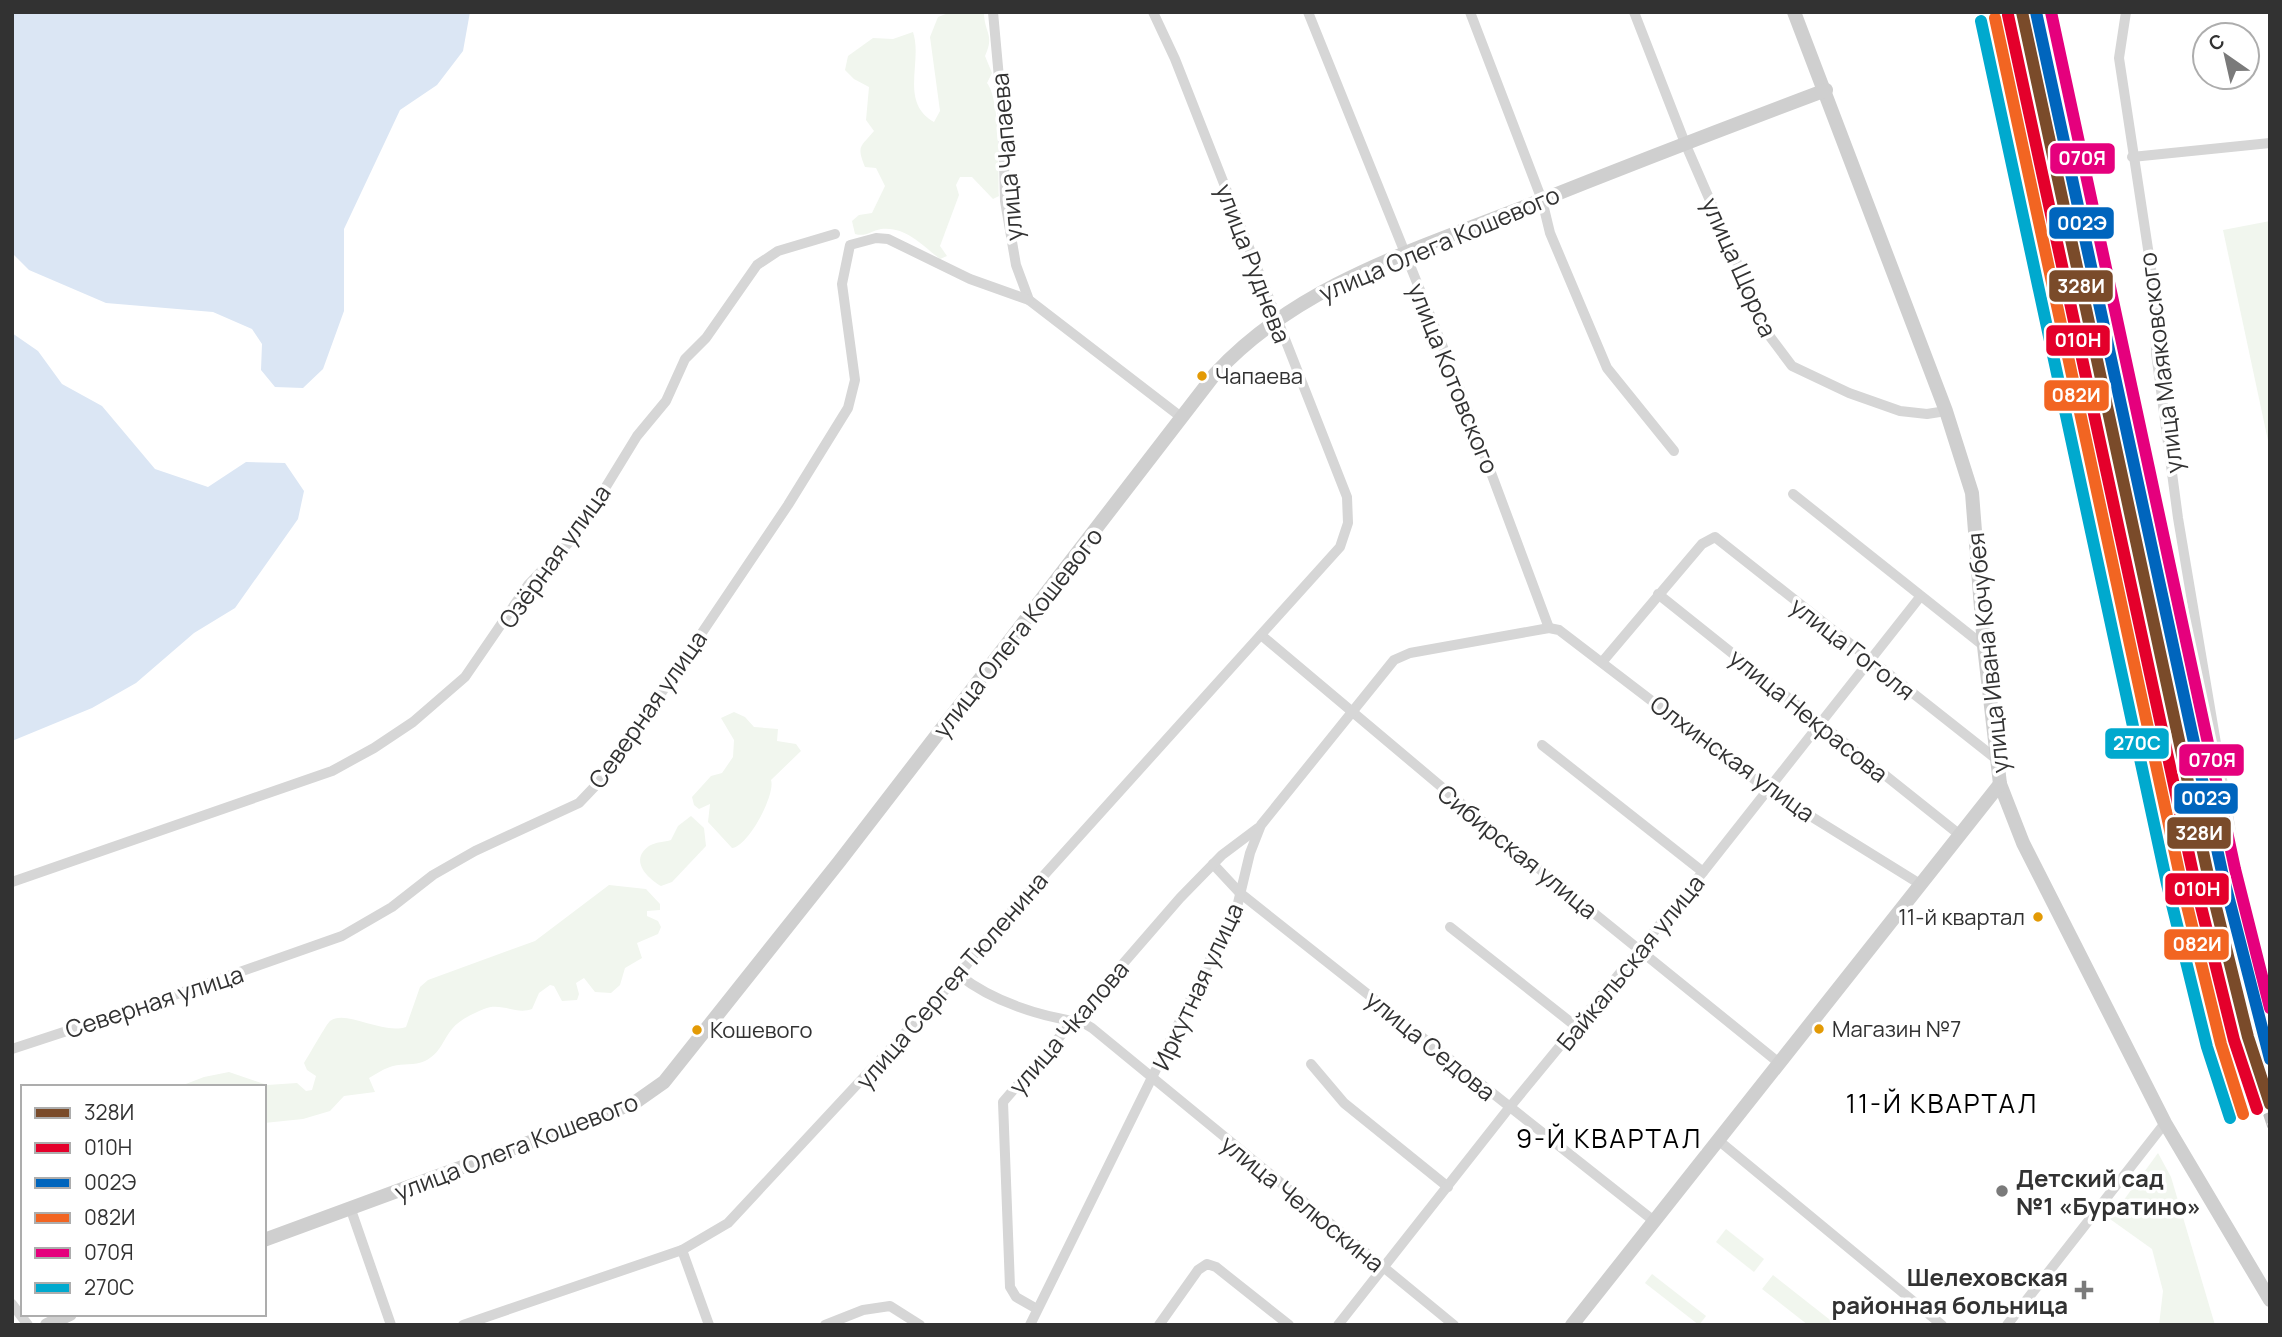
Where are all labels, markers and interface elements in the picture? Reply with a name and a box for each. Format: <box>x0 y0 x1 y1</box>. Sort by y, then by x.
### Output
north arrow <box>2191 21 2261 91</box>
text: С <box>2203 27 2230 57</box>
street label: улица Чапаева <box>982 72 1030 242</box>
line badge: 070Я <box>2049 142 2116 175</box>
text: 070Я <box>2058 145 2106 171</box>
street label: улица Олега Кошевого <box>1314 177 1564 309</box>
street label: улица Руднева <box>1208 179 1300 347</box>
street label: улица Щорса <box>1694 192 1786 342</box>
line badge: 002Э <box>2048 206 2115 240</box>
text: 002Э <box>2057 210 2107 236</box>
street label: улица Маяковского <box>2130 251 2190 475</box>
line badge: 328И <box>2048 269 2114 303</box>
text: 328И <box>2057 273 2105 299</box>
street label: улица Котовского <box>1401 278 1507 478</box>
line badge: 010Н <box>2045 324 2111 357</box>
text: 010Н <box>2054 327 2102 353</box>
place label: Чапаева <box>1215 361 1303 391</box>
marker: Чапаева <box>1195 369 1209 383</box>
line badge: 082И <box>2043 379 2110 412</box>
text: 082И <box>2051 382 2101 408</box>
street label: Озёрная улица <box>490 477 618 635</box>
street label: улица Олега Кошевого <box>924 520 1110 744</box>
street label: улица Ивана Кочубея <box>1958 531 2016 775</box>
street label: улица Гоголя <box>1784 589 1922 707</box>
street label: Северная улица <box>580 623 714 795</box>
street label: улица Некрасова <box>1723 641 1895 789</box>
street label: Олхинская улица <box>1644 687 1822 829</box>
line badge: 270С <box>2104 727 2170 760</box>
text: 270С <box>2113 730 2161 756</box>
line badge: 070Я <box>2178 743 2245 777</box>
text: 070Я <box>2188 747 2236 773</box>
street label: Сибирская улица <box>1431 776 1605 926</box>
line badge: 002Э <box>2173 782 2239 815</box>
text: 002Э <box>2181 785 2231 811</box>
line badge: 328И <box>2166 816 2232 850</box>
text: 328И <box>2175 820 2223 846</box>
street label: улица Сергея Тюленина <box>848 864 1054 1096</box>
street label: Байкальская улица <box>1549 867 1711 1057</box>
line badge: 010Н <box>2164 872 2230 906</box>
text: 010Н <box>2173 876 2221 902</box>
street label: Иркутная улица <box>1144 897 1250 1075</box>
place label: 11-й квартал <box>1898 902 2025 932</box>
marker: 11-й квартал <box>2031 910 2045 924</box>
line badge: 082И <box>2163 928 2230 961</box>
text: 082И <box>2172 931 2222 957</box>
street label: улица Чкалова <box>1001 953 1135 1101</box>
street label: Северная улица <box>61 957 247 1045</box>
street label: улица Седова <box>1359 982 1503 1108</box>
place label: Магазин №7 <box>1832 1014 1961 1044</box>
place label: Кошевого <box>710 1015 813 1045</box>
marker: Магазин №7 <box>1812 1022 1826 1036</box>
marker: Кошевого <box>690 1023 704 1037</box>
street label: улица Олега Кошевого <box>389 1084 643 1208</box>
legend <box>21 1085 266 1316</box>
district label: 11-Й КВАРТАЛ <box>1846 1085 2038 1121</box>
text: 328И <box>84 1098 134 1126</box>
district label: 9-Й КВАРТАЛ <box>1516 1120 1702 1156</box>
street label: улица Челюскина <box>1214 1127 1392 1279</box>
text: 010Н <box>84 1133 132 1161</box>
place label: Детский сад №1 «Буратино» <box>2016 1161 2201 1222</box>
text: 002Э <box>84 1168 137 1196</box>
marker: Детский сад №1 «Буратино» <box>1994 1183 2010 1199</box>
text: 082И <box>84 1203 135 1231</box>
text: 070Я <box>84 1238 133 1266</box>
place label: Шелеховская районная больница <box>1831 1260 2068 1321</box>
text: 270С <box>84 1273 134 1301</box>
marker: Шелеховская районная больница <box>2074 1280 2094 1300</box>

